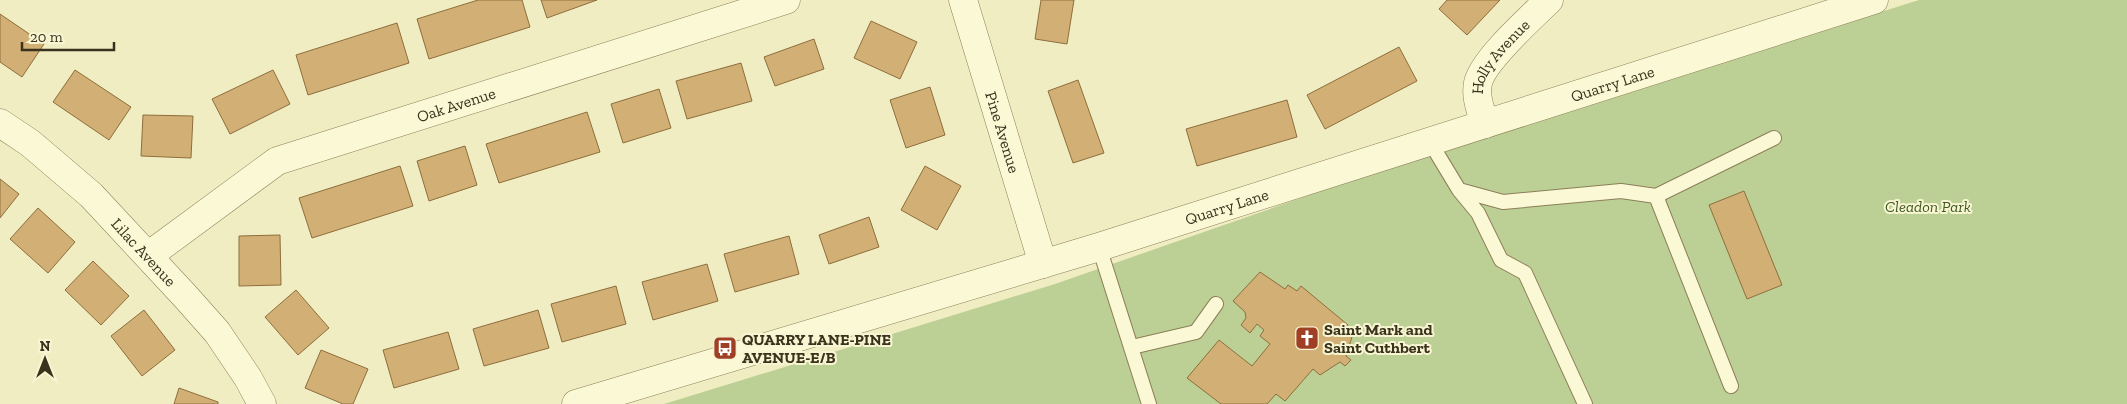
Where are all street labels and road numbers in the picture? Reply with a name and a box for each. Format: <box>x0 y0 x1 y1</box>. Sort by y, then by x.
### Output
street label: Holly Avenue <box>1468 15 1534 95</box>
street label: Quarry Lane <box>1569 62 1657 106</box>
street label: Oak Avenue <box>414 83 498 126</box>
street label: Pine Avenue <box>981 89 1024 175</box>
street label: Quarry Lane <box>1183 185 1271 229</box>
street label: Lilac Avenue <box>107 214 180 290</box>

